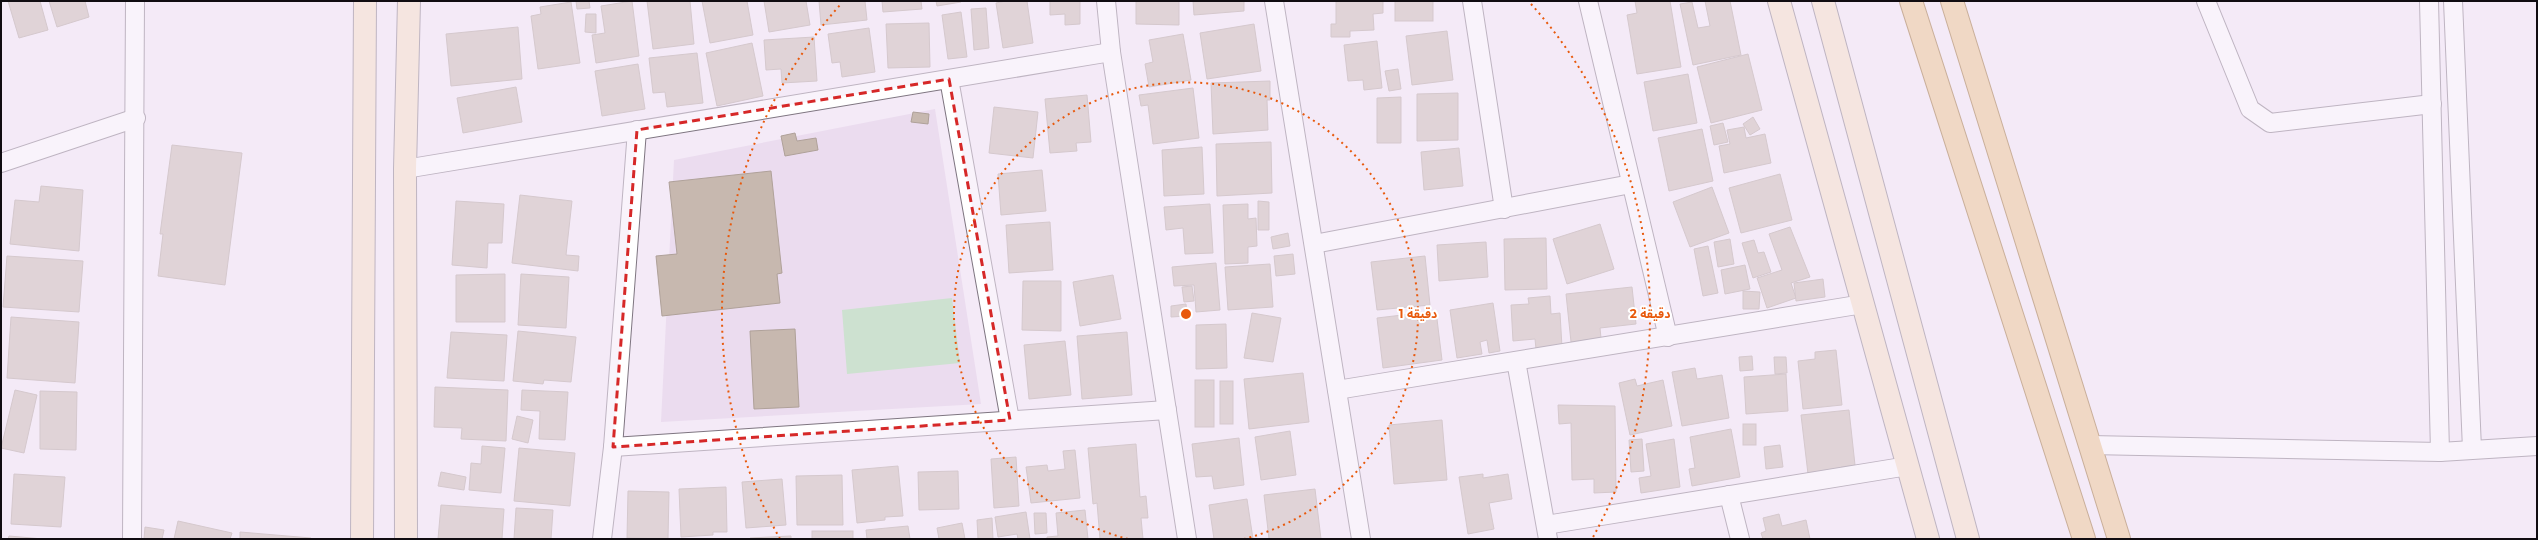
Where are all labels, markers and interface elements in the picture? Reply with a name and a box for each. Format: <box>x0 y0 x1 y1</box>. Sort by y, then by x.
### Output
text: 1 دقيقة <box>1399 306 1437 321</box>
text: 2 دقيقة <box>1630 306 1670 321</box>
centre of rings <box>1179 307 1193 321</box>

